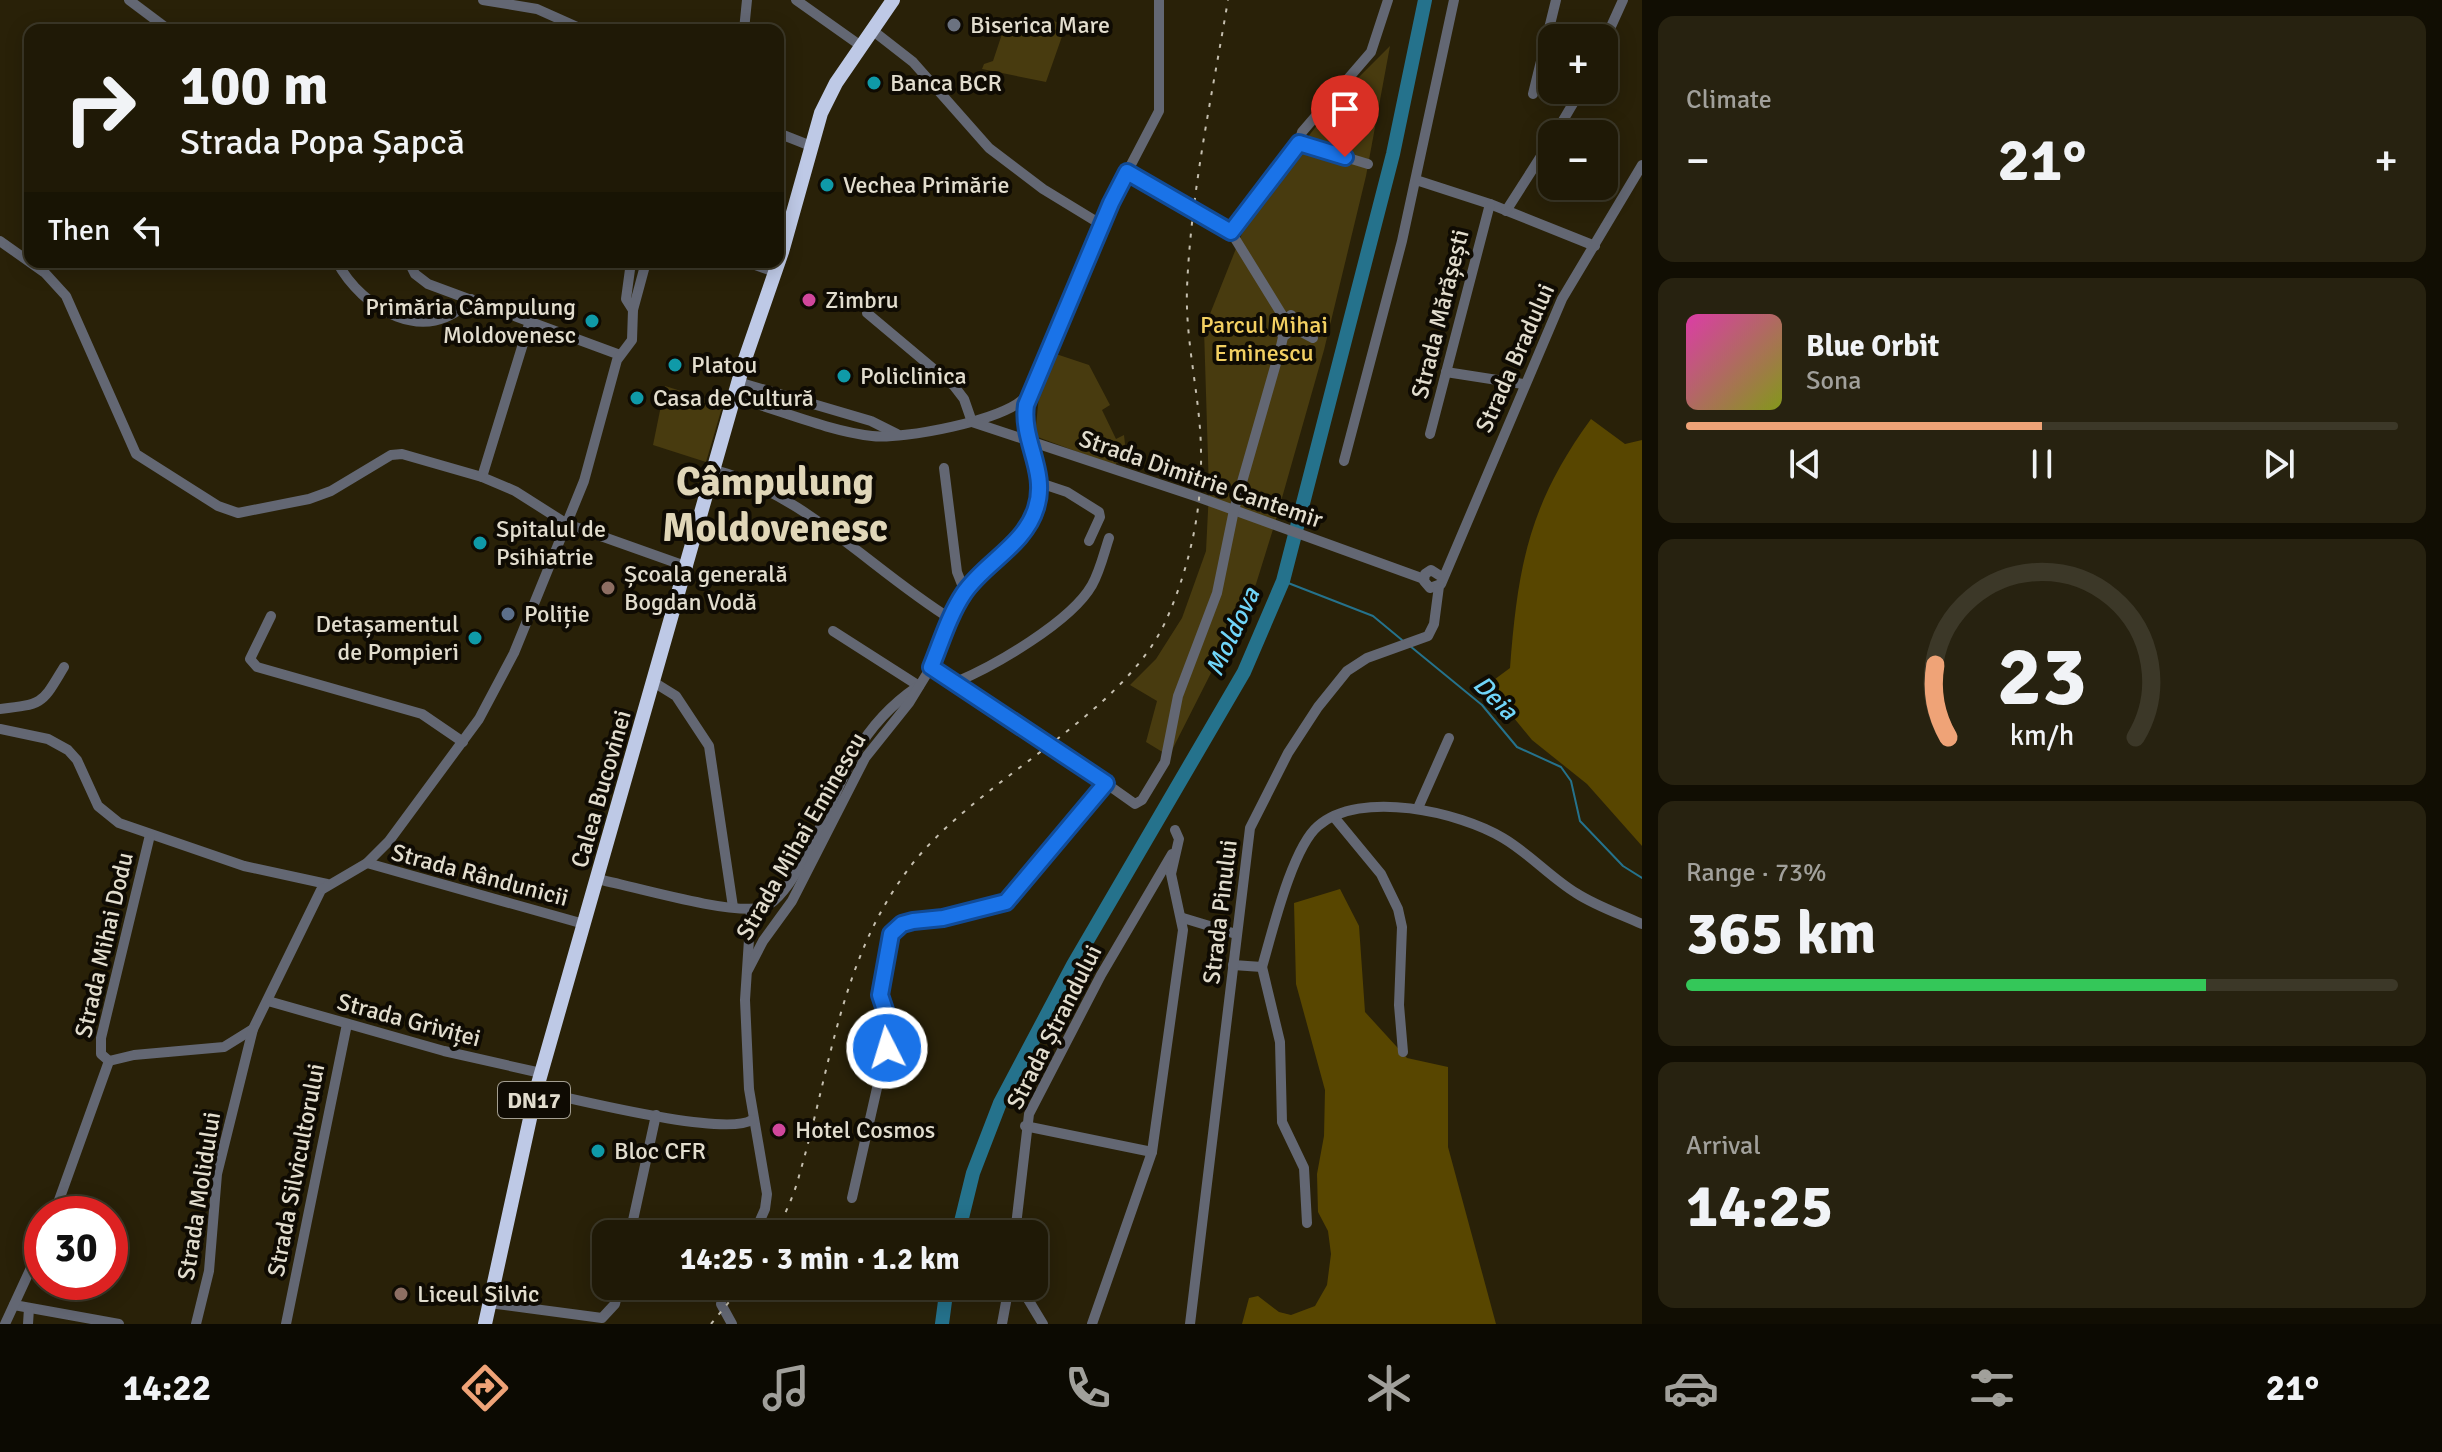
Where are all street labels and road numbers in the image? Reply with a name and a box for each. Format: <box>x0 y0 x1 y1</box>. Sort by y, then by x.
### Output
street label: Strada Mărășești <box>1405 226 1475 402</box>
street label: Strada Bradului <box>1469 279 1561 437</box>
street label: Strada Dimitrie Cantemir <box>1075 423 1327 535</box>
street label: Calea Bucovinei <box>564 707 638 871</box>
street label: Strada Mihai Eminescu <box>729 727 873 945</box>
street label: Strada Rândunicii <box>388 837 572 913</box>
street label: Strada Pinului <box>1196 838 1244 986</box>
street label: Strada Mihai Dodu <box>68 849 140 1041</box>
street label: Strada Ștrandului <box>1000 940 1108 1114</box>
street label: Strada Griviței <box>334 986 484 1054</box>
street label: Strada Silvicultorului <box>261 1061 331 1279</box>
road number: DN17 <box>498 1082 570 1118</box>
street label: Strada Molidului <box>171 1110 227 1282</box>

